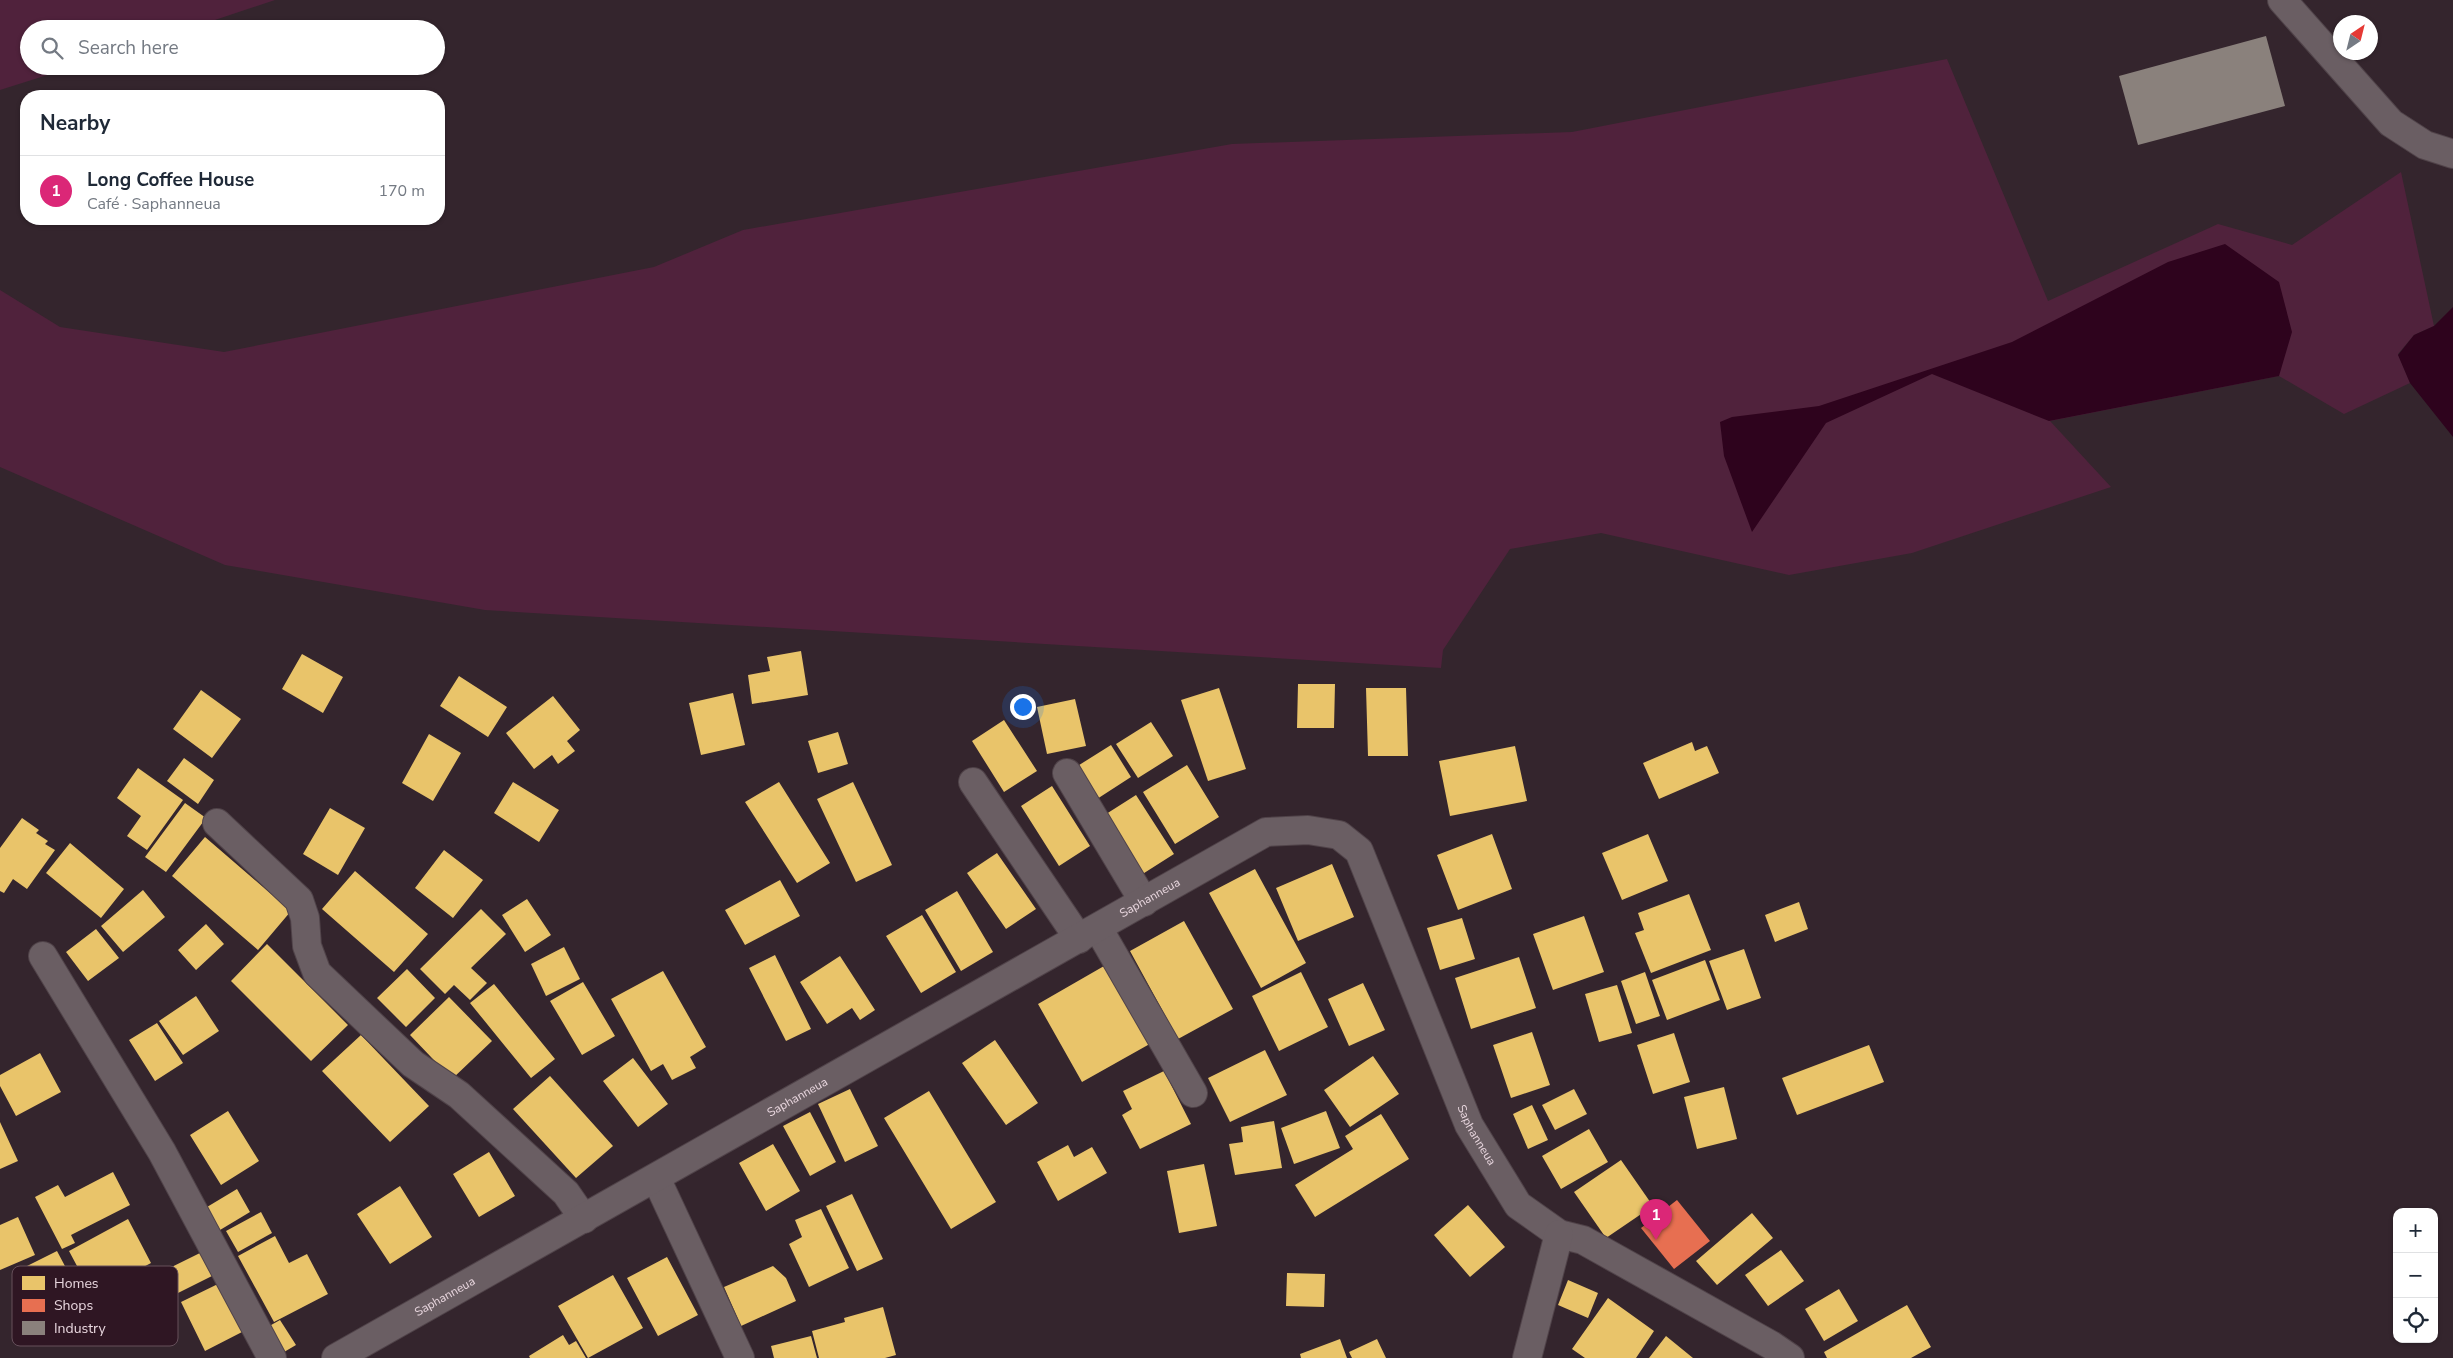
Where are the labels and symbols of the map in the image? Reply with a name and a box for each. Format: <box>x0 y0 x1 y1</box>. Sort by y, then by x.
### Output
north arrow <box>2333 15 2378 60</box>
your location <box>1010 694 1036 720</box>
street label: Saphanneua <box>1117 874 1183 921</box>
street label: Saphanneua <box>764 1074 830 1121</box>
street label: Saphanneua <box>1454 1102 1500 1168</box>
pin: 1 <box>1640 1199 1672 1240</box>
legend <box>12 1266 178 1346</box>
street label: Saphanneua <box>412 1273 478 1320</box>
text: Homes <box>54 1274 99 1293</box>
text: Shops <box>54 1296 94 1315</box>
text: Industry <box>54 1319 107 1338</box>

